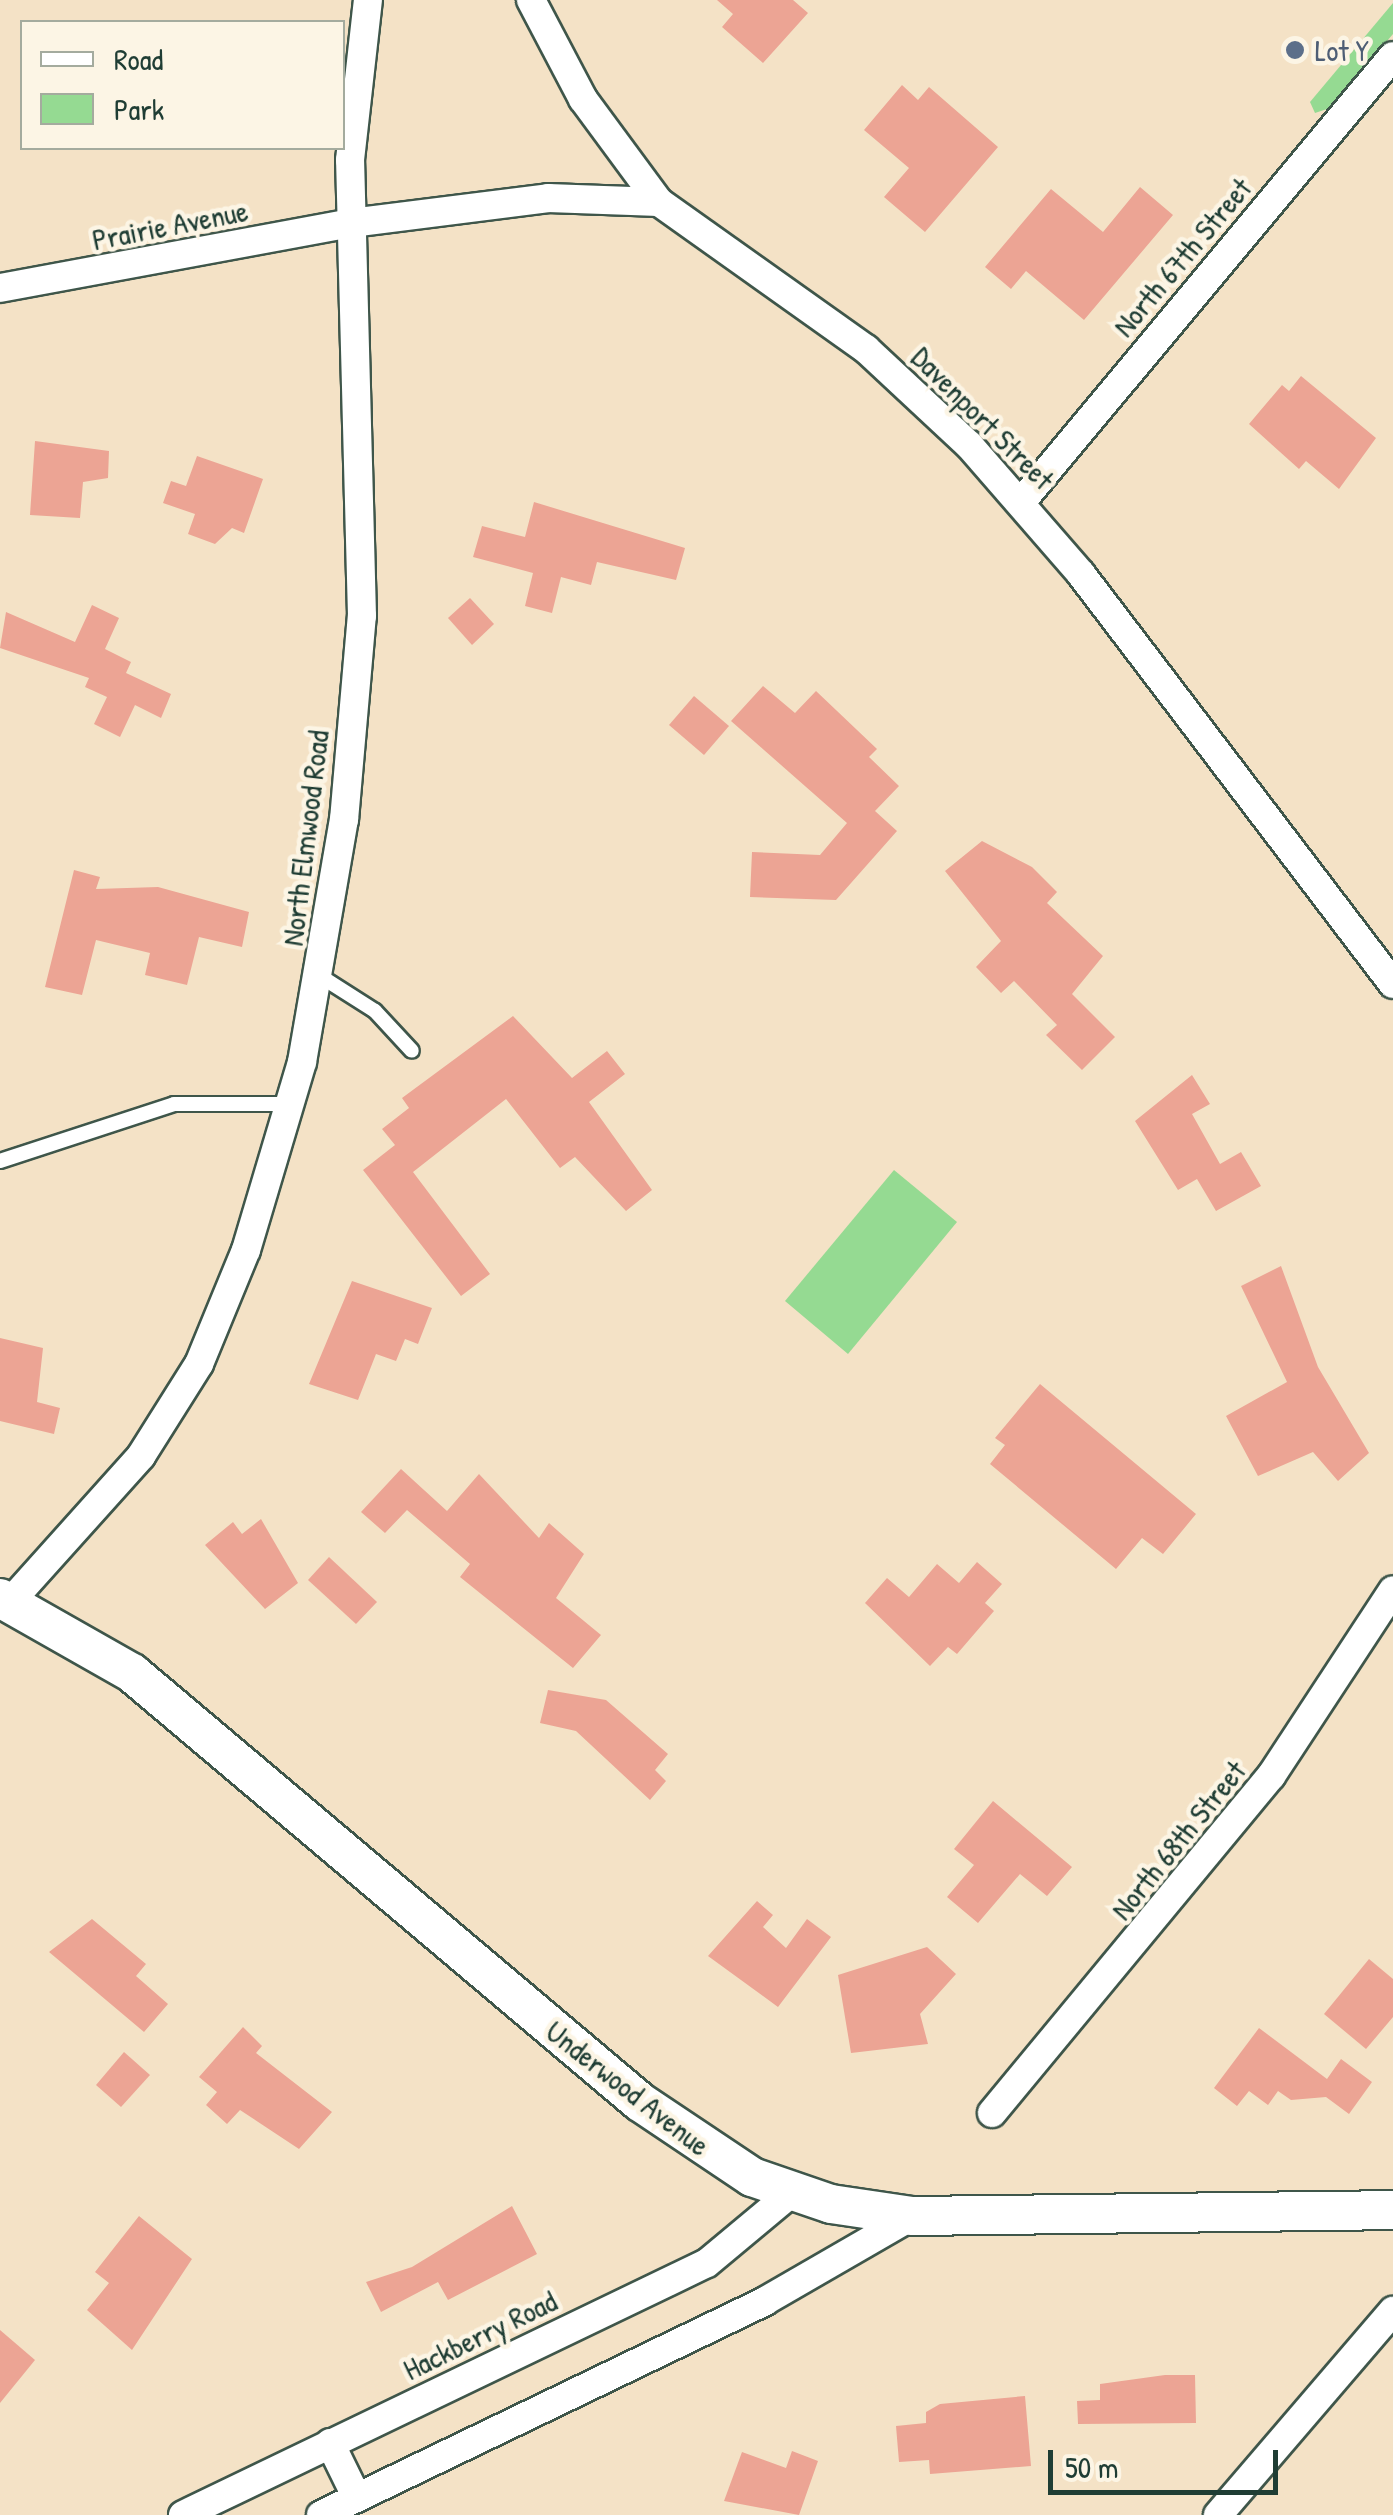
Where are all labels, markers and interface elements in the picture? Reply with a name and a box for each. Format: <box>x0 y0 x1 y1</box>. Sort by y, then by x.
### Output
legend <box>20 20 345 150</box>
place label: Lot Y <box>1315 32 1369 68</box>
text: Road <box>114 39 163 79</box>
marker: Lot Y <box>1284 39 1306 61</box>
text: Park <box>114 89 164 129</box>
street label: North 67th Street <box>1105 170 1259 344</box>
street label: Prairie Avenue <box>89 192 251 258</box>
street label: Davenport Street <box>904 339 1062 497</box>
street label: North Elmwood Road <box>274 728 336 948</box>
street label: North 68th Street <box>1103 1753 1253 1927</box>
street label: Underwood Avenue <box>539 2013 717 2163</box>
street label: Hackberry Road <box>397 2282 563 2388</box>
scale bar <box>1053 2430 1283 2492</box>
text: 50 m <box>1065 2447 1118 2487</box>

